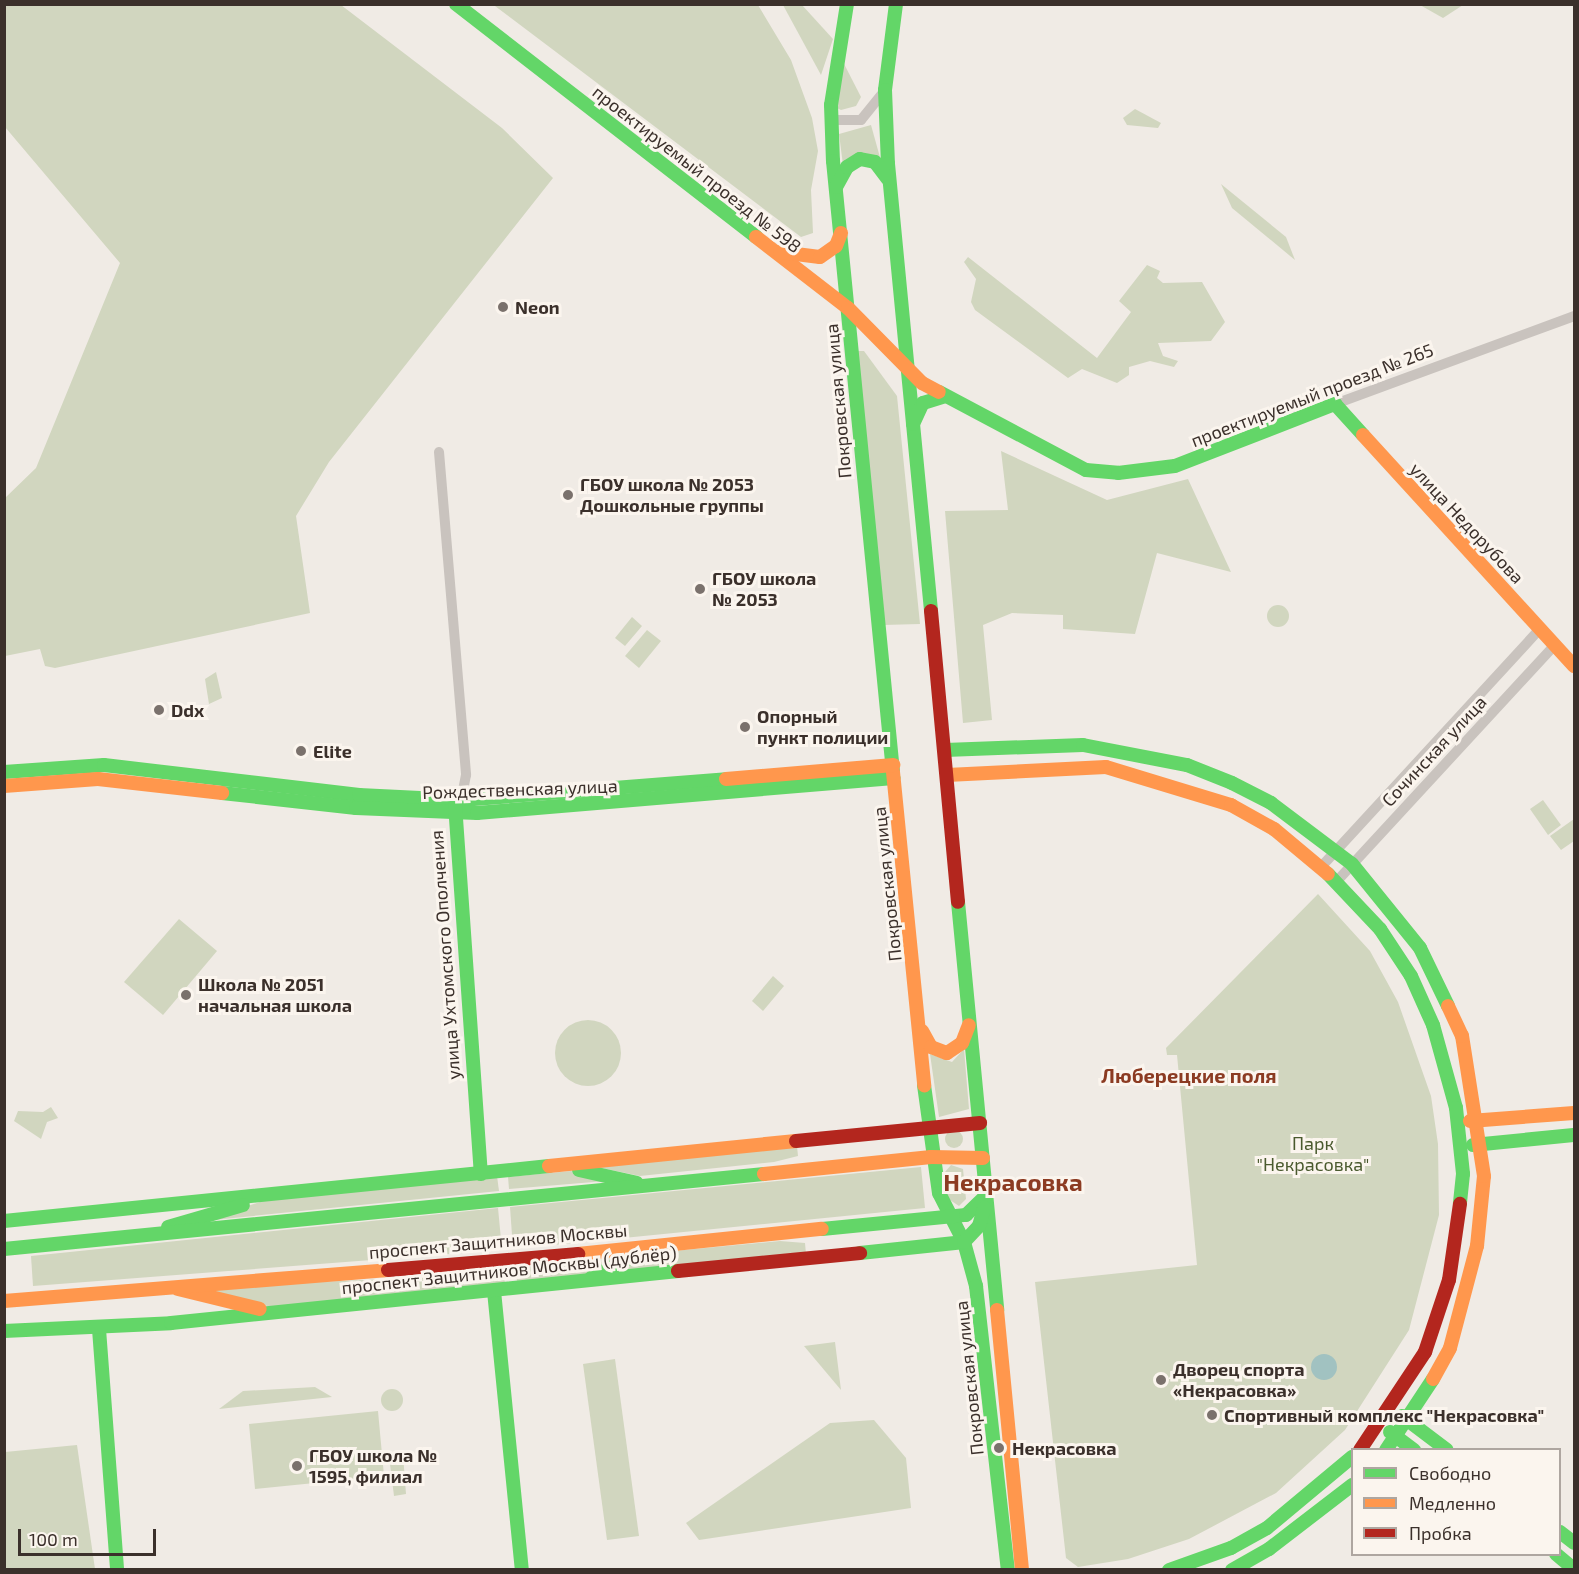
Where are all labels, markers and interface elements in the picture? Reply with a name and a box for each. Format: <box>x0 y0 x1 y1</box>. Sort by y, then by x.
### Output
street label: проектируемый проезд № 598 <box>588 81 806 257</box>
place label: Neon <box>515 296 560 318</box>
marker: Neon <box>496 300 510 314</box>
street label: Покровская улица <box>820 323 856 479</box>
street label: проектируемый проезд № 265 <box>1188 339 1436 451</box>
street label: улица Недорубова <box>1406 458 1528 588</box>
place label: ГБОУ школа № 2053 Дошкольные группы <box>580 474 764 516</box>
marker: ГБОУ школа № 2053 Дошкольные группы <box>561 488 575 502</box>
place label: ГБОУ школа № 2053 <box>712 568 816 610</box>
marker: ГБОУ школа № 2053 <box>693 582 707 596</box>
street label: Сочинская улица <box>1377 691 1491 811</box>
place label: Ddx <box>171 699 204 721</box>
marker: Ddx <box>152 703 166 717</box>
place label: Опорный пункт полиции <box>757 706 888 748</box>
marker: Опорный пункт полиции <box>738 720 752 734</box>
place label: Elite <box>313 740 352 762</box>
marker: Elite <box>294 744 308 758</box>
street label: Рождественская улица <box>422 775 618 803</box>
street label: Покровская улица <box>868 806 906 962</box>
street label: улица Ухтомского Ополчения <box>426 829 464 1081</box>
place label: Школа № 2051 начальная школа <box>198 974 352 1016</box>
marker: Школа № 2051 начальная школа <box>179 988 193 1002</box>
district label: Люберецкие поля <box>1101 1063 1277 1087</box>
park label: Парк "Некрасовка" <box>1257 1133 1369 1176</box>
district label: Некрасовка <box>943 1168 1083 1196</box>
street label: проспект Защитников Москвы <box>368 1219 628 1263</box>
street label: проспект Защитников Москвы (дублёр) <box>340 1242 678 1298</box>
street label: Покровская улица <box>950 1300 988 1456</box>
place label: Дворец спорта «Некрасовка» <box>1173 1359 1304 1402</box>
marker: Дворец спорта «Некрасовка» <box>1154 1373 1168 1387</box>
place label: Спортивный комплекс "Некрасовка" <box>1224 1404 1545 1426</box>
marker: Спортивный комплекс "Некрасовка" <box>1205 1408 1219 1422</box>
place label: Некрасовка <box>1012 1437 1117 1459</box>
marker: Некрасовка <box>990 1439 1008 1457</box>
place label: ГБОУ школа № 1595, филиал <box>309 1445 437 1488</box>
legend <box>1351 1448 1561 1556</box>
marker: ГБОУ школа № 1595, филиал <box>290 1459 304 1473</box>
text: Свободно <box>1409 1462 1491 1484</box>
text: Медленно <box>1409 1492 1496 1514</box>
scale bar <box>21 1517 159 1555</box>
text: Пробка <box>1409 1522 1472 1544</box>
text: 100 m <box>29 1528 78 1550</box>

